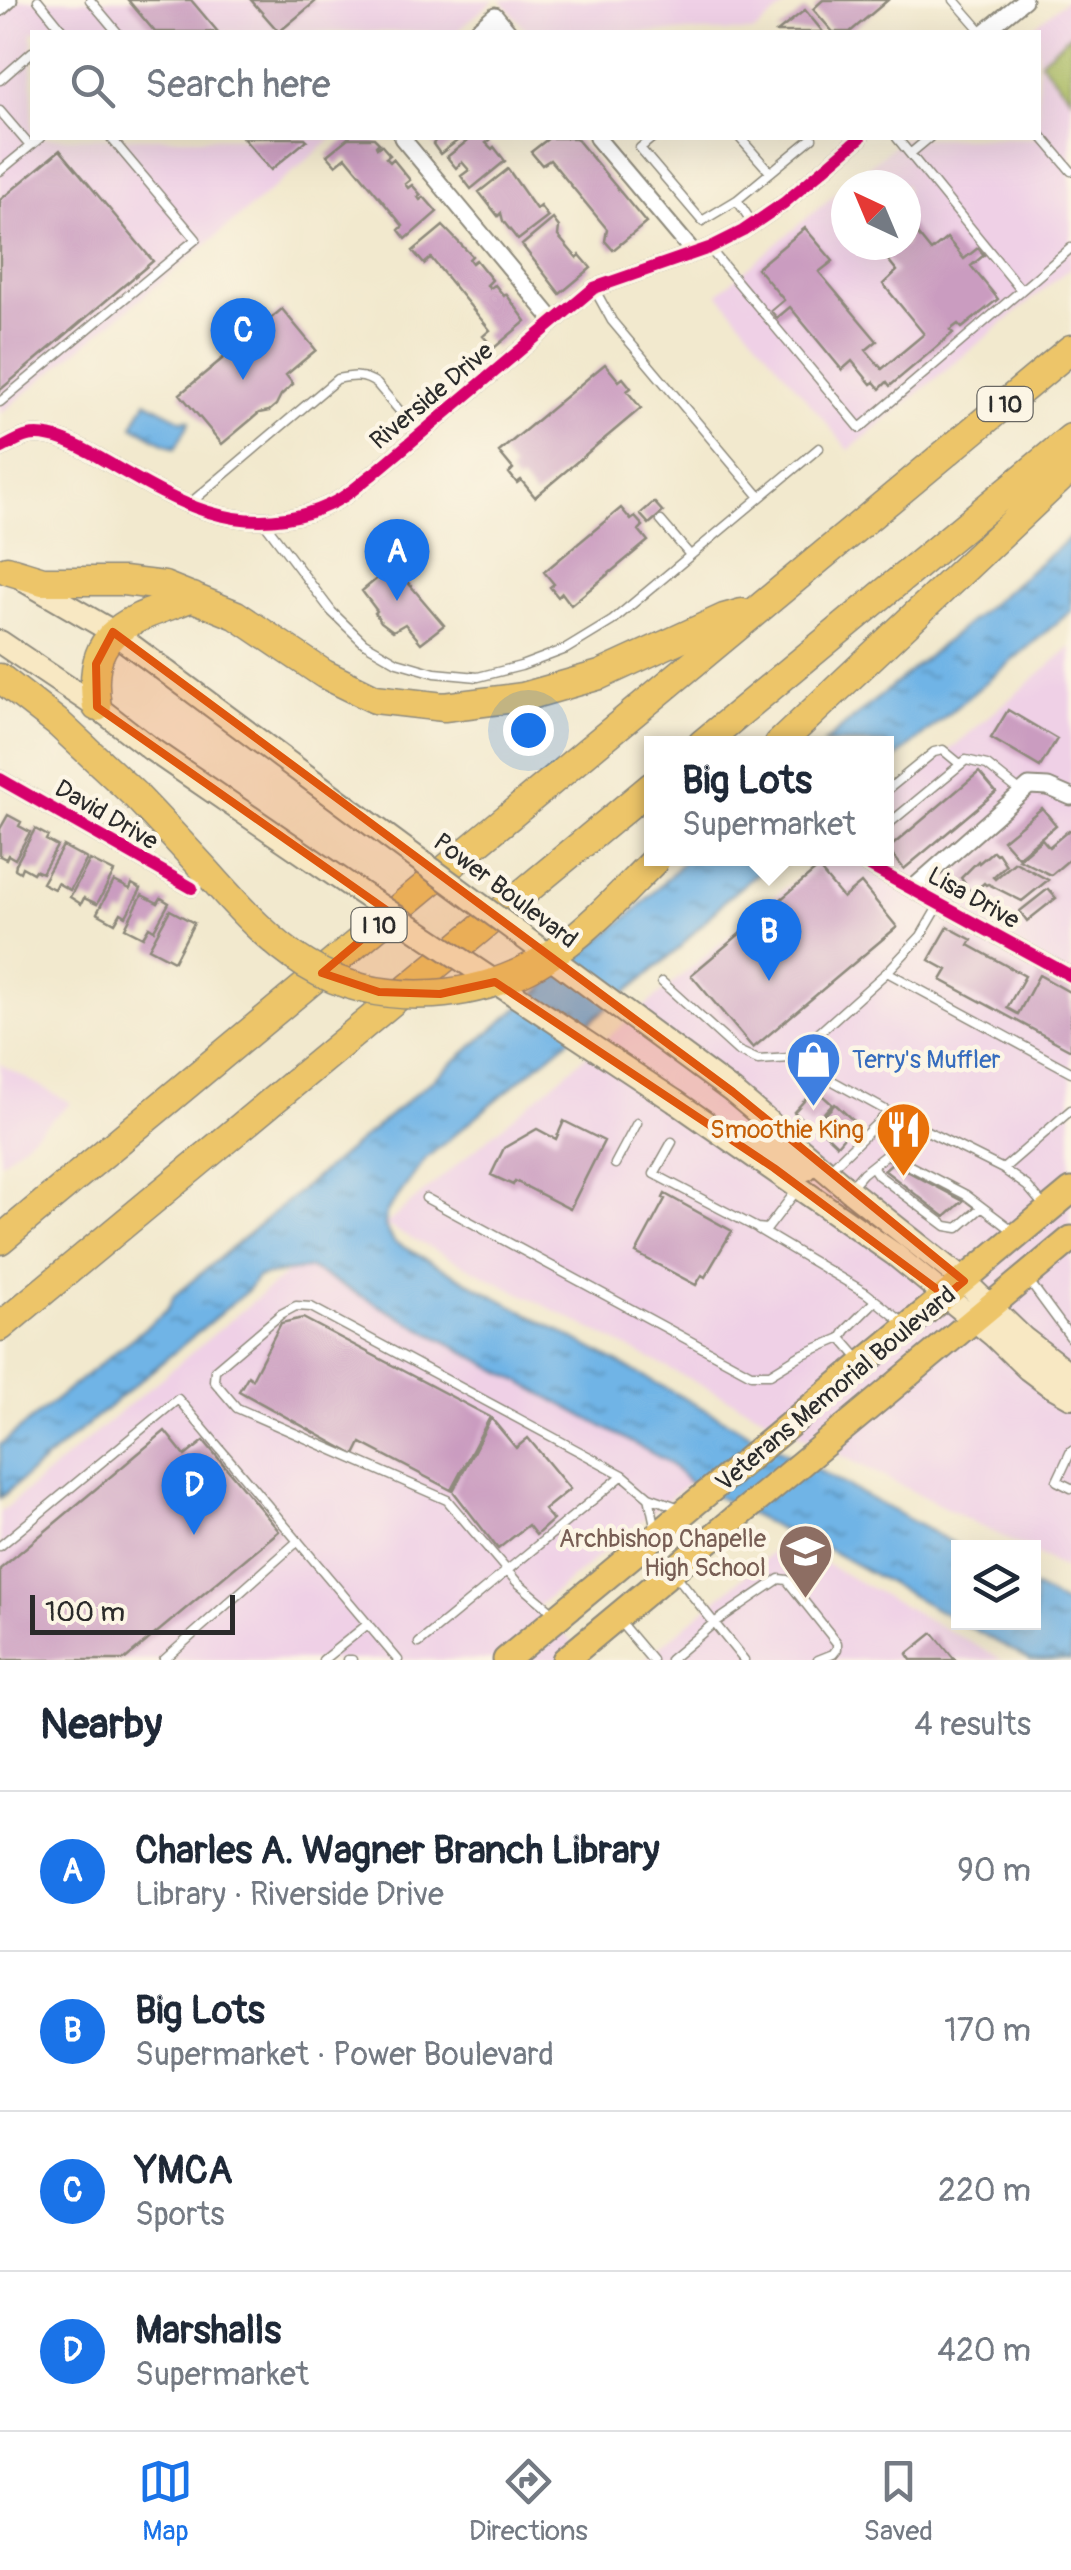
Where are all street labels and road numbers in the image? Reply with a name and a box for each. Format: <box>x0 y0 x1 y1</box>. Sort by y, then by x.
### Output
street label: Riverside Drive <box>364 335 500 457</box>
road number: I 10 <box>978 387 1032 421</box>
street label: David Drive <box>49 773 164 858</box>
street label: Power Boulevard <box>427 827 583 955</box>
street label: Lisa Drive <box>922 860 1025 936</box>
road number: I 10 <box>352 908 406 942</box>
street label: Veterans Memorial Boulevard <box>710 1280 962 1499</box>

